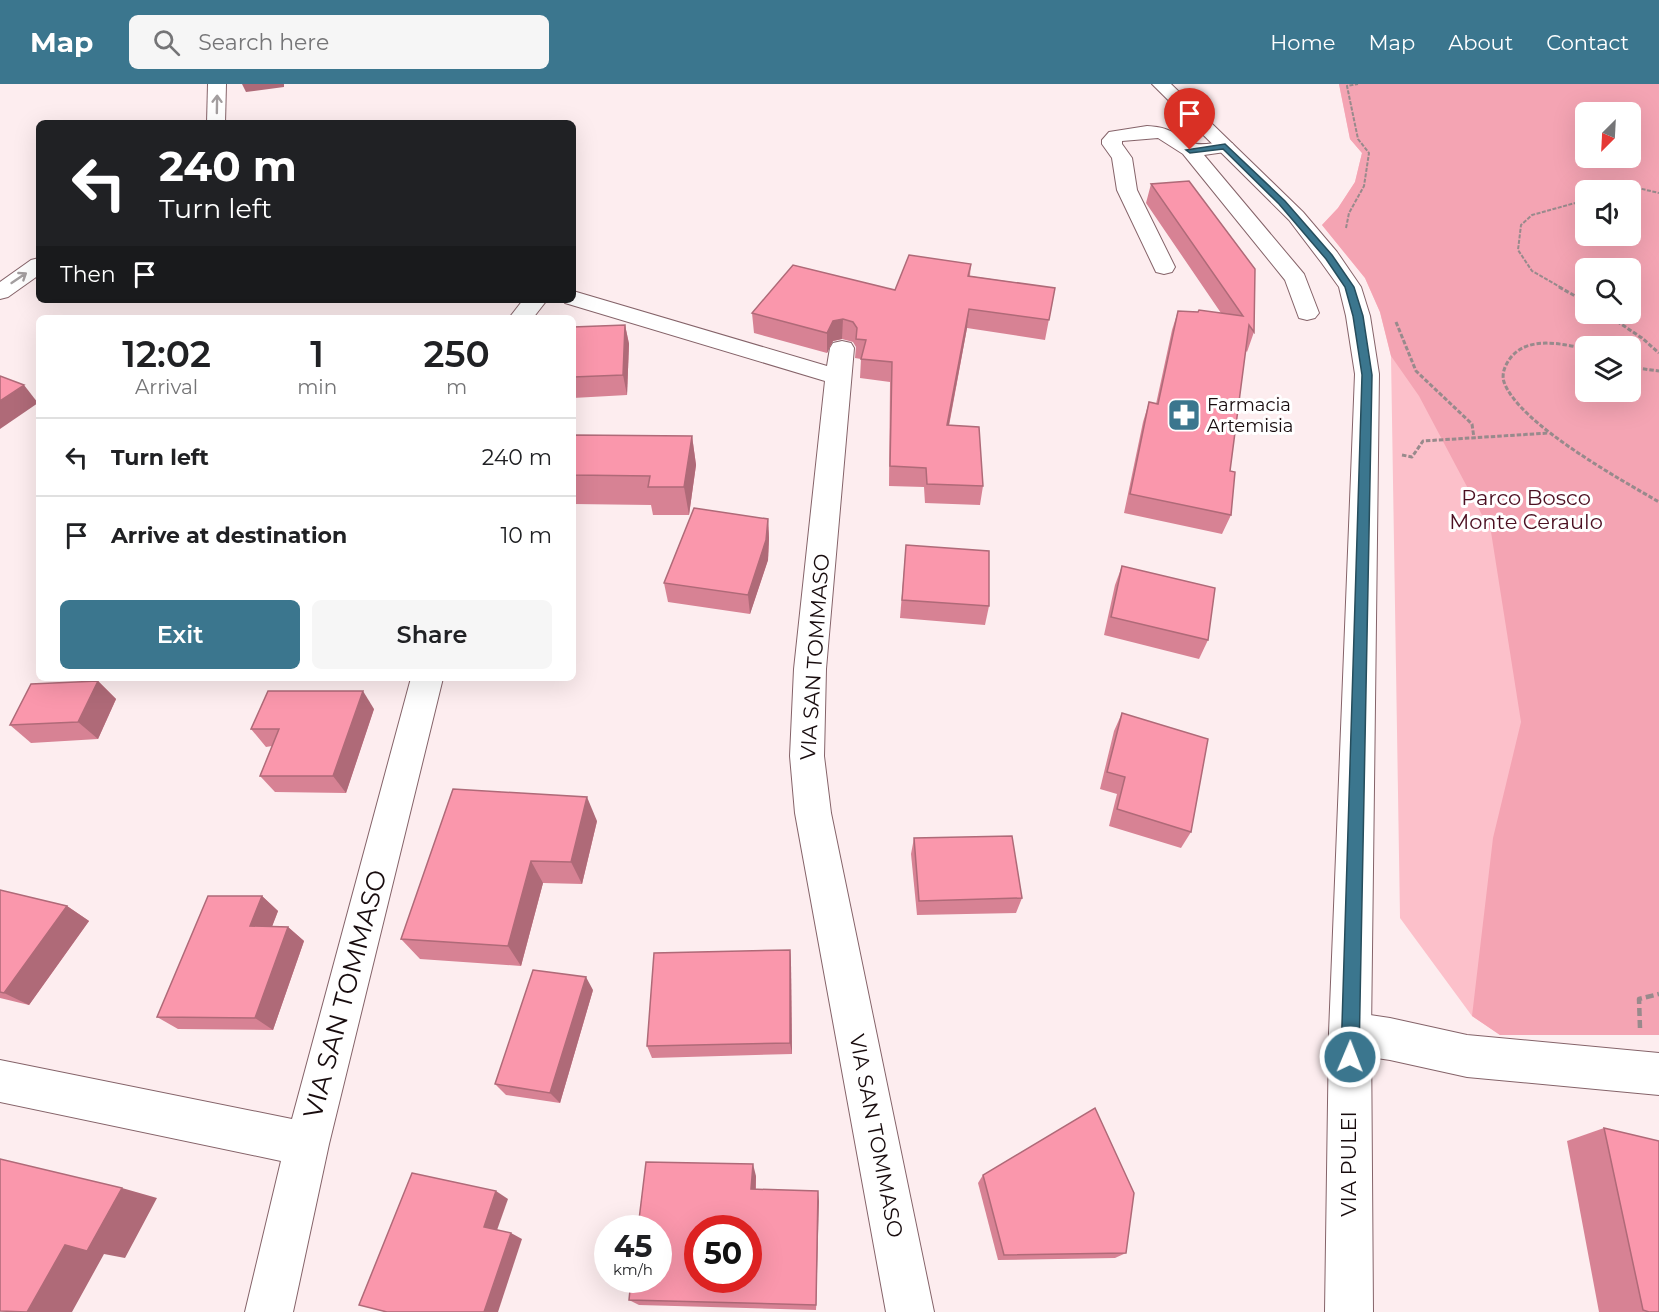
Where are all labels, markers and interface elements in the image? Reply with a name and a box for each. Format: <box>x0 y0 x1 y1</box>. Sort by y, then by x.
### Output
search box <box>129 15 549 69</box>
text: Map <box>30 25 93 59</box>
icon: search <box>150 26 183 59</box>
text: Search here <box>198 29 329 56</box>
text: Home <box>1270 30 1335 55</box>
text: Map <box>1368 30 1415 55</box>
text: About <box>1448 30 1513 55</box>
text: Contact <box>1546 30 1629 55</box>
pin <box>1164 88 1215 150</box>
one-way arrow <box>211 94 222 114</box>
icon: arrive <box>1173 97 1206 130</box>
north arrow <box>1575 102 1641 168</box>
map controls <box>1575 102 1641 402</box>
text: 240 m <box>159 140 297 192</box>
icon: left <box>60 144 138 222</box>
button: sound <box>1575 180 1641 246</box>
text: Turn left <box>159 192 272 225</box>
icon: arrive <box>128 258 161 291</box>
button: search <box>1575 258 1641 324</box>
text: Then <box>60 261 116 288</box>
one-way arrow <box>10 271 27 283</box>
text: 12:02 <box>122 332 211 376</box>
text: 1 <box>310 332 324 376</box>
text: 250 <box>424 332 490 376</box>
button: layers <box>1575 336 1641 402</box>
text: Arrival <box>135 375 198 399</box>
text: min <box>297 375 337 399</box>
text: m <box>446 375 467 399</box>
place label: Farmacia Artemisia <box>1207 394 1293 437</box>
pharmacy icon: Farmacia Artemisia <box>1166 397 1202 433</box>
icon: left <box>60 441 93 474</box>
text: Turn left <box>111 444 209 471</box>
text: 240 m <box>482 444 552 471</box>
park label: Parco Bosco Monte Ceraulo <box>1449 485 1603 534</box>
icon: arrive <box>60 519 93 552</box>
text: Arrive at destination <box>111 522 347 549</box>
text: 10 m <box>500 522 552 549</box>
street label: VIA SAN TOMMASO <box>795 553 834 761</box>
button: Exit <box>60 600 300 669</box>
button: Share <box>312 600 552 669</box>
street label: VIA SAN TOMMASO <box>296 866 394 1122</box>
position arrow <box>1318 1025 1382 1089</box>
street label: VIA SAN TOMMASO <box>844 1032 909 1240</box>
street label: VIA PULEI <box>1336 1111 1361 1217</box>
speed limit sign: 50 <box>684 1215 762 1293</box>
text: 45 <box>614 1228 652 1265</box>
text: km/h <box>613 1260 653 1279</box>

